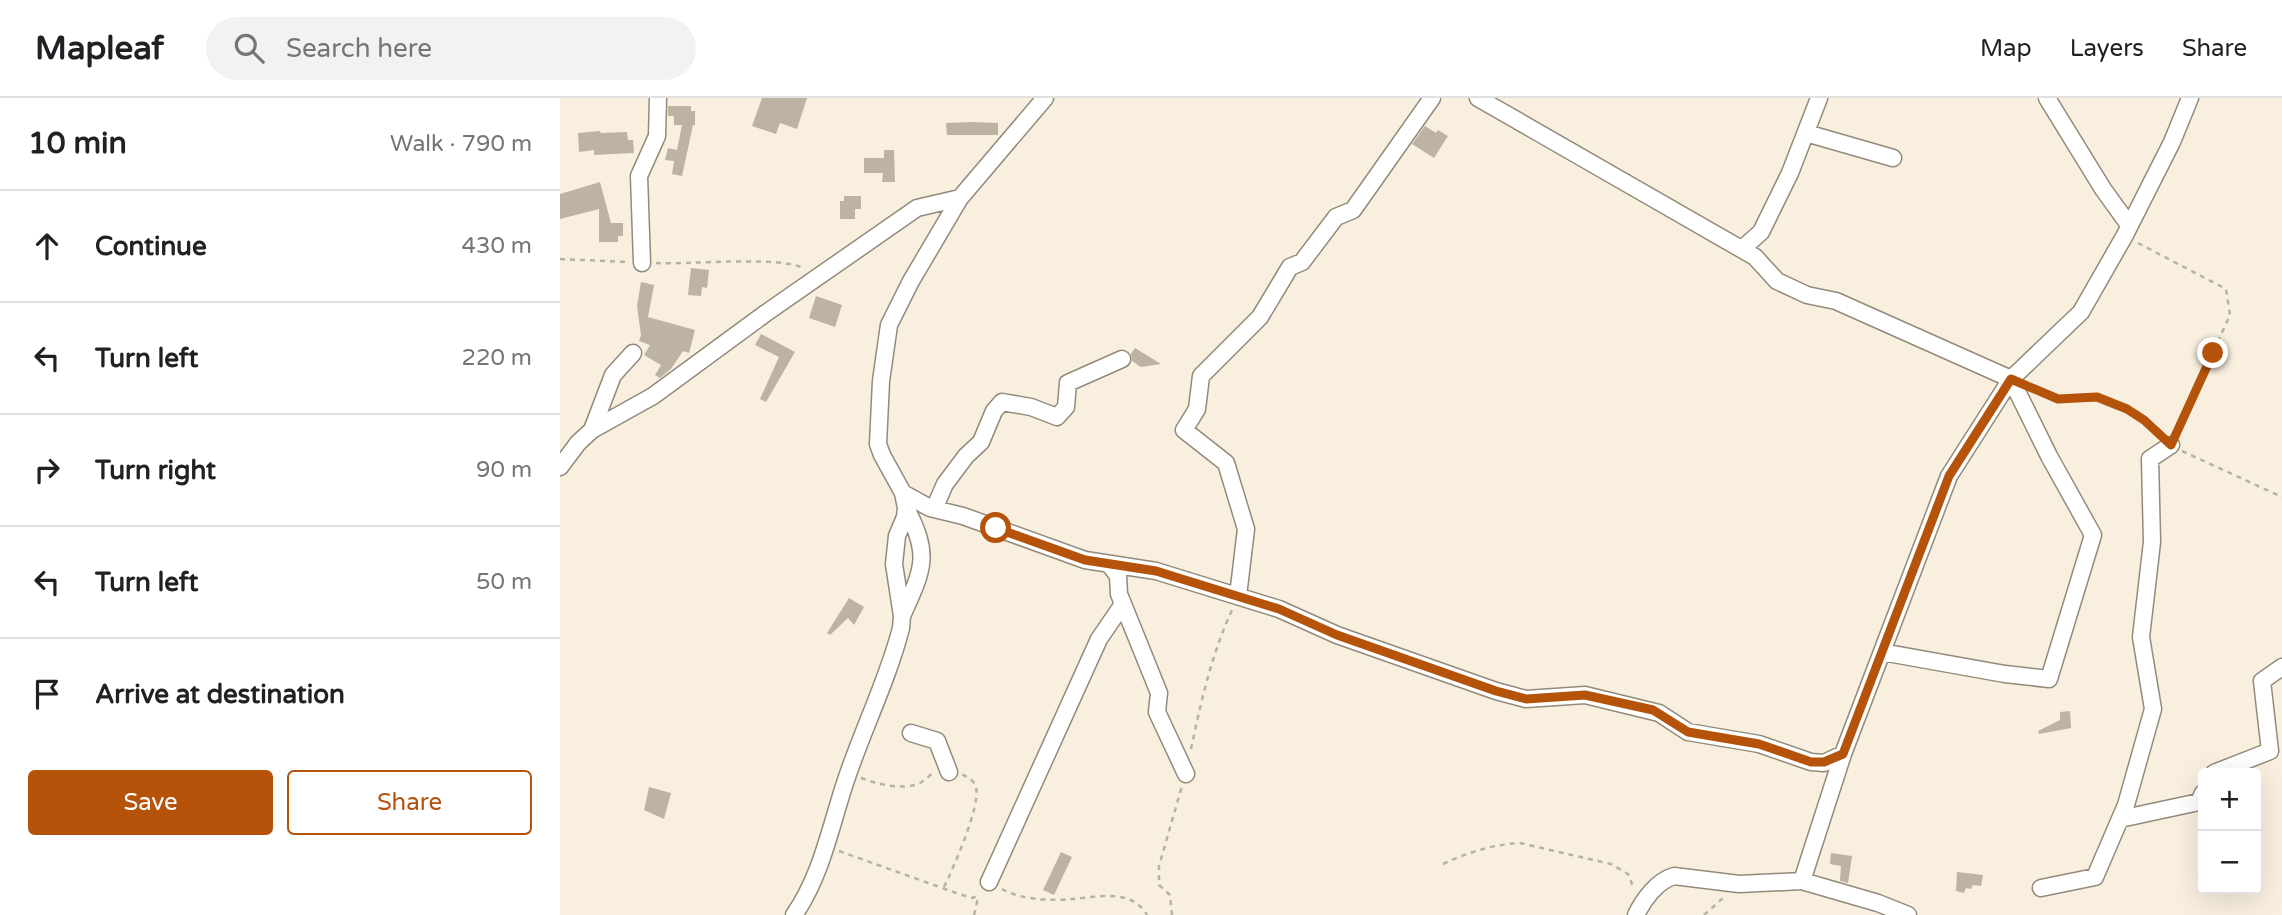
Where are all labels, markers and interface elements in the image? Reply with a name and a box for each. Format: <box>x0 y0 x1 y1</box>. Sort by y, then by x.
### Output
search box <box>206 17 696 80</box>
text: Mapleaf <box>35 29 164 68</box>
icon: search <box>230 29 268 67</box>
text: Search here <box>286 33 432 64</box>
text: Map <box>1980 34 2032 63</box>
text: Layers <box>2070 34 2144 63</box>
text: Share <box>2182 34 2247 63</box>
text: 10 min <box>28 125 127 162</box>
text: Walk · 790 m <box>390 130 532 158</box>
icon: ahead <box>28 227 66 265</box>
text: Continue <box>95 231 207 262</box>
text: 430 m <box>462 232 532 260</box>
route end <box>2197 337 2228 368</box>
icon: left <box>28 339 66 377</box>
text: Turn left <box>95 343 198 374</box>
text: 220 m <box>462 344 532 372</box>
icon: right <box>28 451 66 489</box>
text: Turn right <box>95 455 216 486</box>
text: 90 m <box>476 456 532 484</box>
route start <box>980 512 1011 543</box>
icon: left <box>28 563 66 601</box>
text: Turn left <box>95 567 198 598</box>
text: 50 m <box>476 568 532 596</box>
icon: arrive <box>28 675 66 713</box>
text: Arrive at destination <box>95 679 345 710</box>
map controls <box>2198 768 2261 894</box>
button: + <box>2198 768 2261 831</box>
button: Save <box>28 770 273 835</box>
button: Share <box>287 770 532 835</box>
button: − <box>2198 831 2261 894</box>

